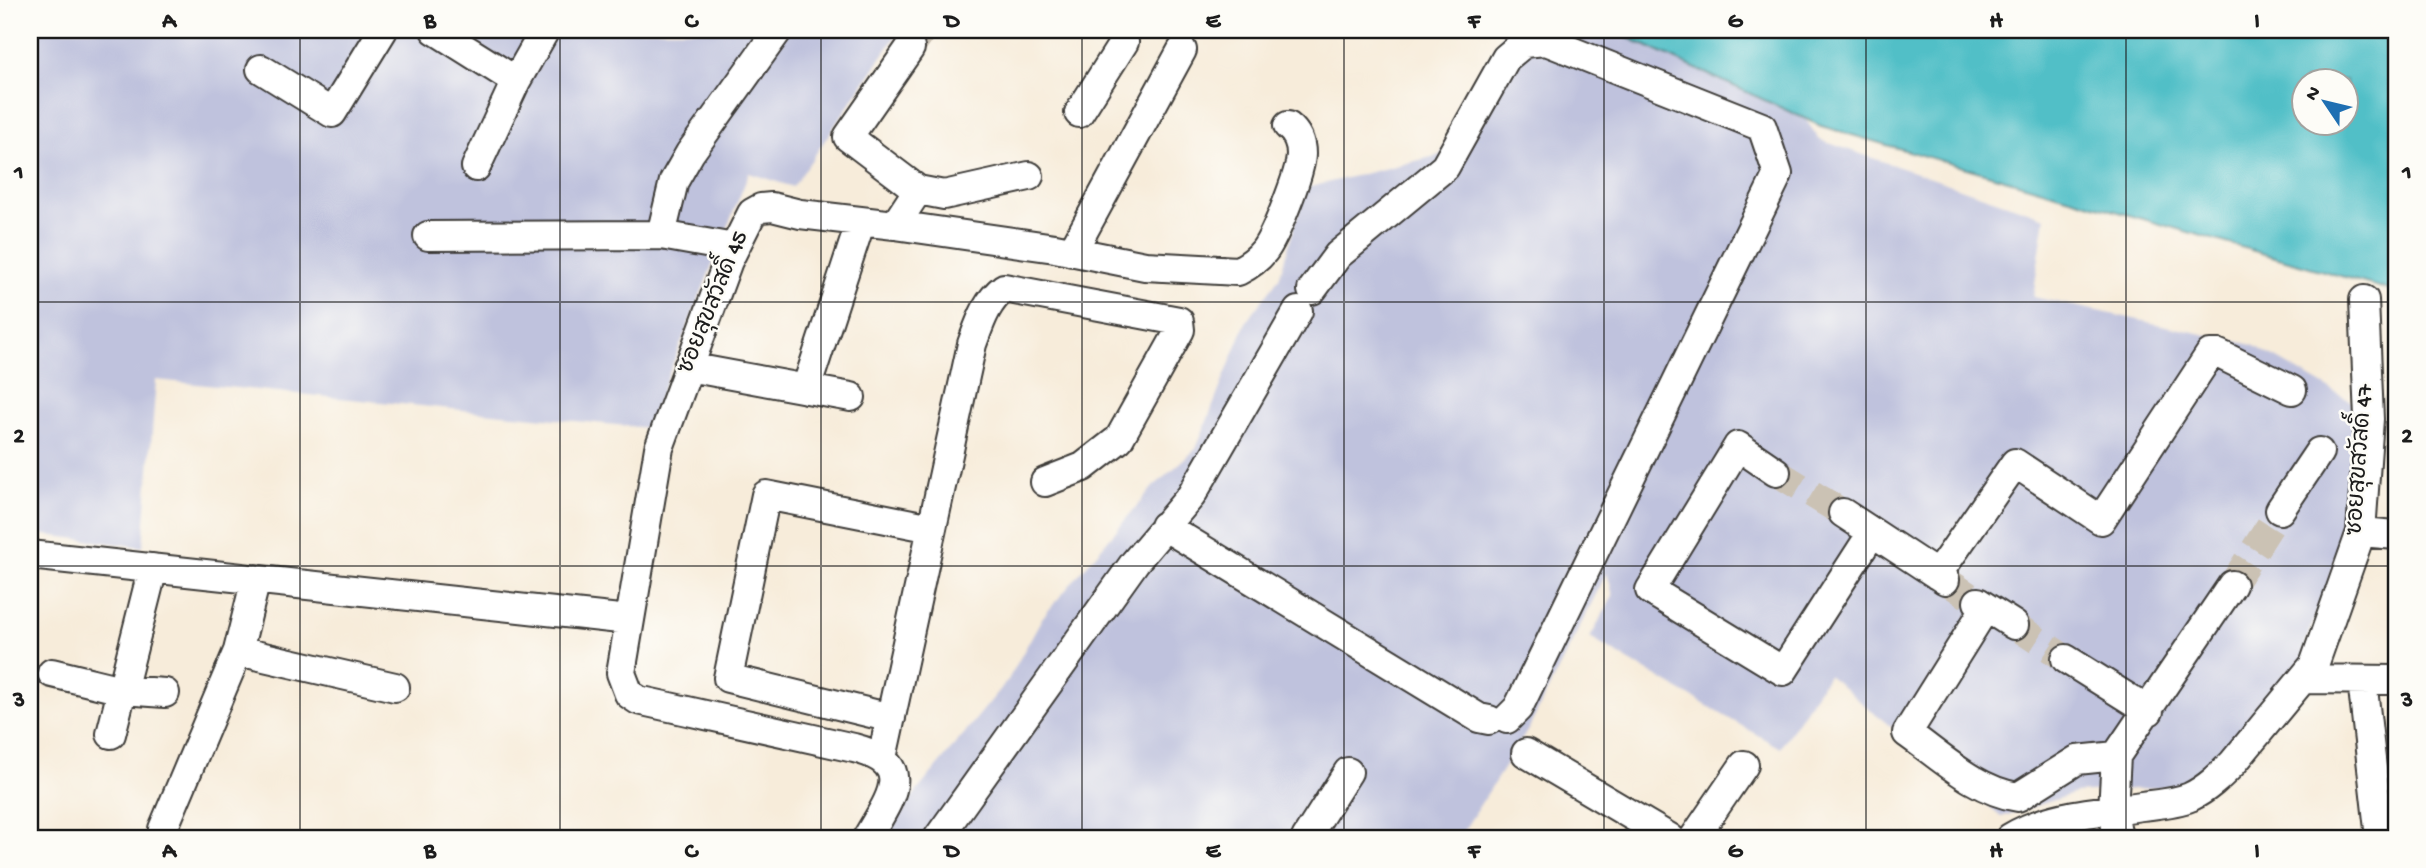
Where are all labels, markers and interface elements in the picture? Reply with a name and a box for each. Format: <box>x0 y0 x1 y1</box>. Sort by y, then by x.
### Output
text: A <box>161 9 177 36</box>
text: B <box>423 9 437 36</box>
text: C <box>685 9 700 36</box>
text: D <box>943 9 961 36</box>
text: E <box>1206 9 1222 36</box>
text: F <box>1467 9 1482 36</box>
text: G <box>1728 9 1744 36</box>
text: H <box>1989 9 2003 36</box>
text: I <box>2254 9 2260 36</box>
north arrow <box>2290 66 2360 136</box>
text: N <box>2301 83 2327 106</box>
text: 1 <box>13 160 24 187</box>
text: 1 <box>2401 160 2412 187</box>
street label: ซอยสุขสวัสดิ์ 45 <box>662 223 756 379</box>
street label: ซอยสุขสวัสดิ์ 47 <box>2330 381 2381 537</box>
text: 2 <box>13 424 25 451</box>
text: 2 <box>2401 424 2413 451</box>
text: 3 <box>12 688 25 715</box>
text: 3 <box>2400 688 2413 715</box>
text: A <box>161 839 177 866</box>
text: B <box>423 839 437 866</box>
text: C <box>685 839 700 866</box>
text: D <box>943 839 961 866</box>
text: E <box>1206 839 1222 866</box>
text: F <box>1467 839 1482 866</box>
text: G <box>1728 839 1744 866</box>
text: H <box>1989 839 2003 866</box>
text: I <box>2254 839 2260 866</box>

